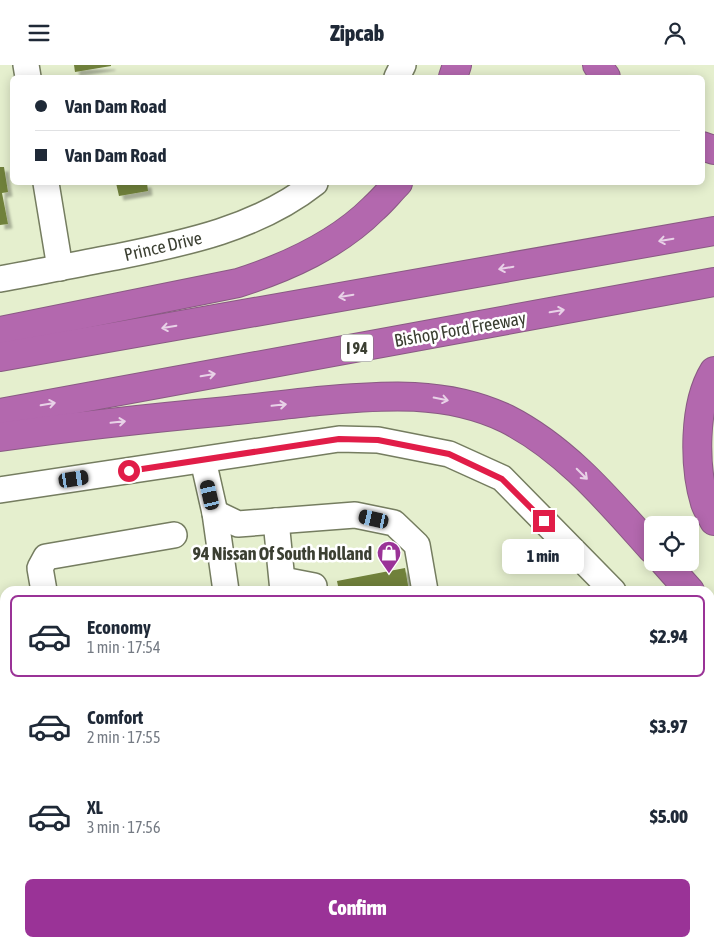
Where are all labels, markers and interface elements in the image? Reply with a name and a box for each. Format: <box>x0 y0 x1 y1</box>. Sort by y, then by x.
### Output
icon: menu <box>25 19 53 47</box>
icon: person <box>661 19 689 47</box>
text: Zipcab <box>330 20 384 46</box>
text: Van Dam Road <box>65 95 166 117</box>
text: Van Dam Road <box>65 144 166 166</box>
street label: Prince Drive <box>122 227 204 265</box>
one-way arrow <box>658 235 674 245</box>
one-way arrow <box>498 263 514 273</box>
one-way arrow <box>338 291 354 301</box>
one-way arrow <box>549 306 565 315</box>
street label: Bishop Ford Freeway <box>392 307 528 351</box>
one-way arrow <box>161 322 177 332</box>
road number: I 94 <box>341 335 373 361</box>
one-way arrow <box>199 369 215 379</box>
one-way arrow <box>433 395 449 404</box>
one-way arrow <box>40 399 56 408</box>
one-way arrow <box>271 401 287 410</box>
one-way arrow <box>109 417 125 427</box>
route start <box>118 460 140 482</box>
one-way arrow <box>576 468 588 480</box>
car <box>58 469 89 489</box>
car <box>199 479 220 511</box>
car <box>357 508 390 530</box>
route end <box>533 510 555 532</box>
map controls <box>644 516 699 571</box>
button: locate <box>644 516 699 571</box>
callout: 1 min <box>503 539 585 573</box>
shop icon: 94 Nissan Of South Holland <box>376 540 402 574</box>
place label: 94 Nissan Of South Holland <box>192 543 372 564</box>
text: 1 min <box>527 547 559 565</box>
icon: car <box>27 614 72 659</box>
text: Economy <box>87 616 151 638</box>
text: $2.94 <box>650 625 688 647</box>
text: 1 min · 17:54 <box>87 638 160 656</box>
icon: car <box>27 704 72 749</box>
text: Comfort <box>87 706 143 728</box>
text: $3.97 <box>650 715 688 737</box>
text: 2 min · 17:55 <box>87 728 160 746</box>
icon: car <box>27 794 72 839</box>
text: XL <box>87 796 103 818</box>
text: $5.00 <box>650 805 688 827</box>
text: 3 min · 17:56 <box>87 818 160 836</box>
button: Confirm <box>25 879 690 937</box>

